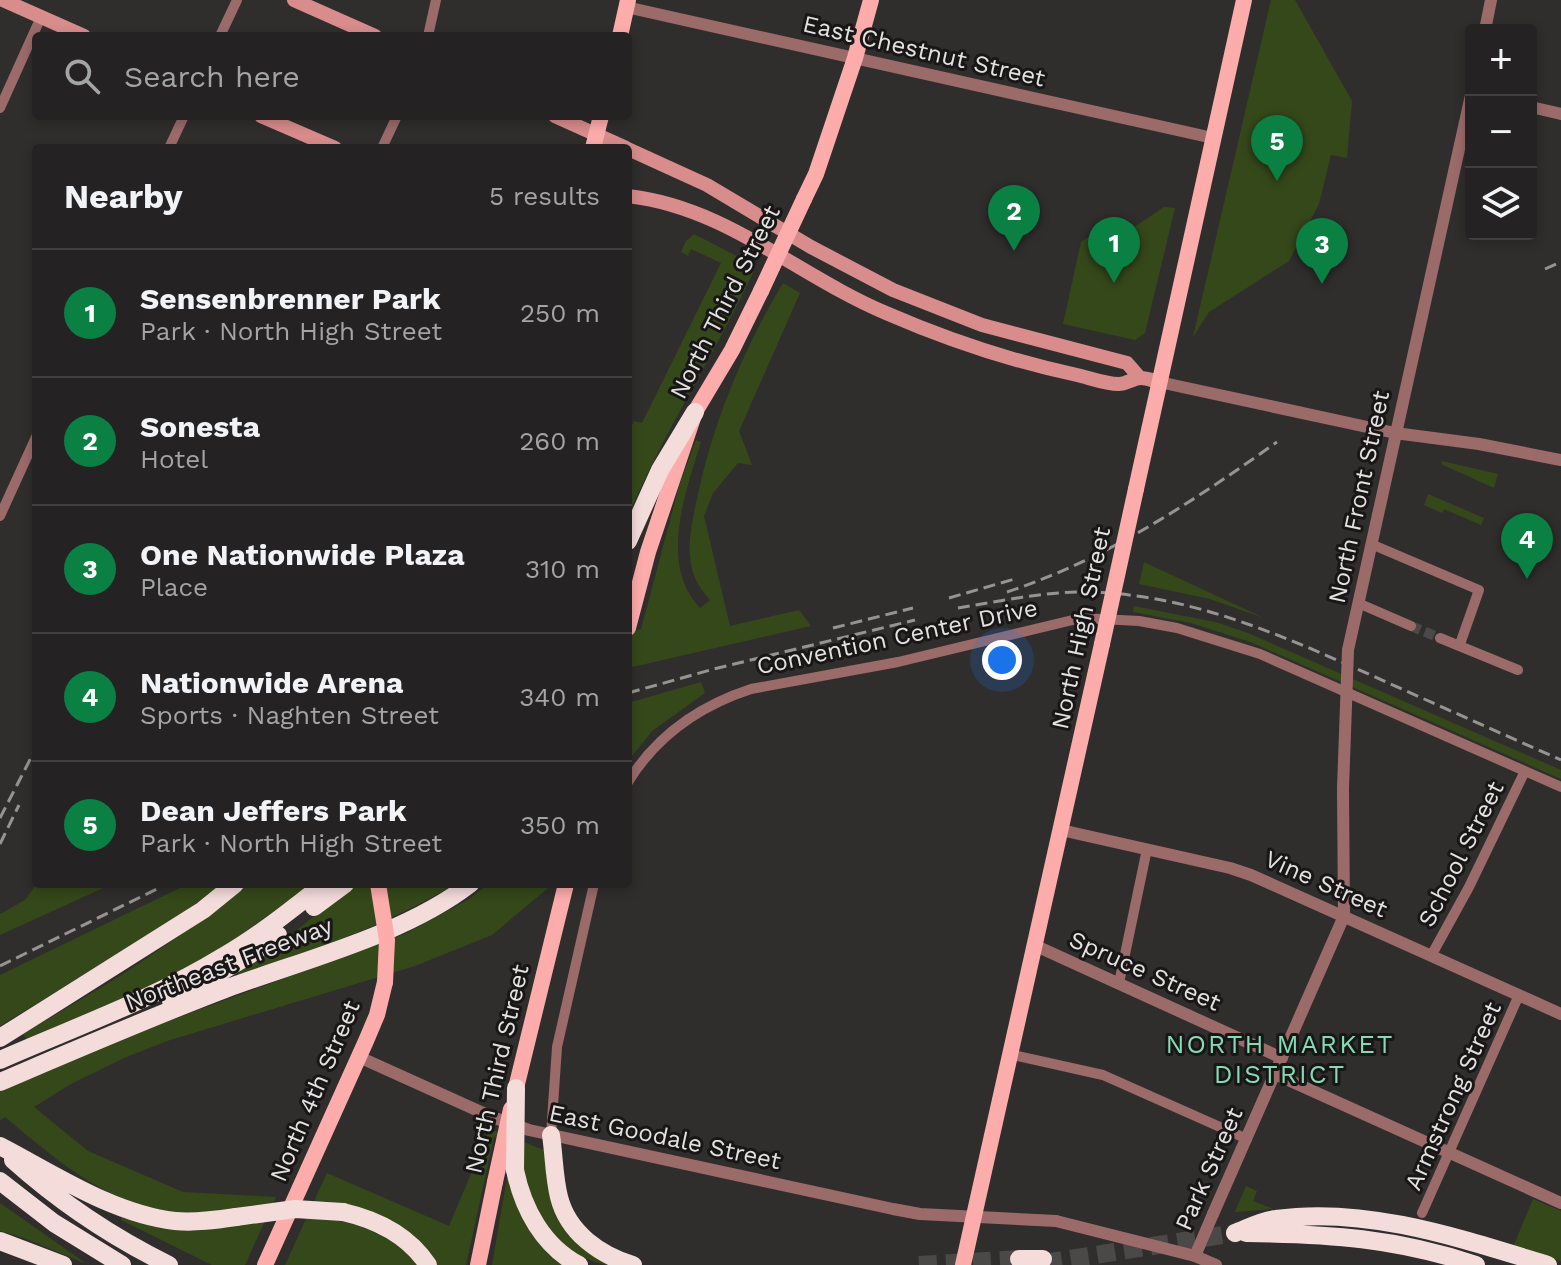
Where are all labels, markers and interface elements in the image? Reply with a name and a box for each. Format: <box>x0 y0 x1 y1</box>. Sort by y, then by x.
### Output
street label: East Chestnut Street <box>800 9 1048 93</box>
map controls <box>1465 24 1537 240</box>
button: + <box>1465 24 1537 96</box>
search box <box>32 32 632 120</box>
icon: search <box>60 54 104 98</box>
text: Search here <box>124 59 300 94</box>
button: − <box>1465 96 1537 168</box>
pin: 5 <box>1251 115 1303 181</box>
button: layers <box>1465 168 1537 240</box>
text: Nearby <box>64 176 183 216</box>
text: 5 results <box>489 181 600 211</box>
pin: 2 <box>988 185 1040 251</box>
street label: North Third Street <box>664 201 786 403</box>
pin: 1 <box>1088 217 1140 283</box>
pin: 3 <box>1296 218 1348 284</box>
text: Sensenbrenner Park <box>140 281 441 316</box>
text: 1 <box>84 298 96 328</box>
text: 250 m <box>520 298 600 328</box>
text: Park · North High Street <box>140 316 442 346</box>
street label: North Front Street <box>1323 388 1395 606</box>
text: Sonesta <box>140 409 260 444</box>
text: 2 <box>82 426 98 456</box>
text: 260 m <box>519 426 600 456</box>
text: Hotel <box>140 444 208 474</box>
pin: 4 <box>1501 513 1553 579</box>
street label: North High Street <box>1046 524 1116 732</box>
text: One Nationwide Plaza <box>140 537 465 572</box>
text: 3 <box>82 554 98 584</box>
text: 310 m <box>525 554 600 584</box>
text: Place <box>140 572 208 602</box>
street label: Convention Center Drive <box>754 594 1040 680</box>
your location <box>982 640 1022 680</box>
text: Nationwide Arena <box>140 665 403 700</box>
text: 4 <box>82 682 98 712</box>
text: 340 m <box>519 682 600 712</box>
text: Sports · Naghten Street <box>140 700 439 730</box>
street label: School Street <box>1412 777 1510 931</box>
text: Dean Jeffers Park <box>140 793 407 828</box>
text: 5 <box>82 810 98 840</box>
text: 350 m <box>520 810 600 840</box>
text: Park · North High Street <box>140 828 442 858</box>
street label: Vine Street <box>1260 845 1392 923</box>
street label: Northeast Freeway <box>121 911 337 1016</box>
street label: Spruce Street <box>1065 925 1225 1017</box>
street label: North Third Street <box>459 962 535 1176</box>
street label: North 4th Street <box>264 996 366 1186</box>
street label: Armstrong Street <box>1399 998 1507 1194</box>
district label: NORTH MARKET DISTRICT <box>1166 1029 1394 1089</box>
street label: East Goodale Street <box>547 1099 783 1175</box>
street label: Park Street <box>1169 1103 1249 1235</box>

